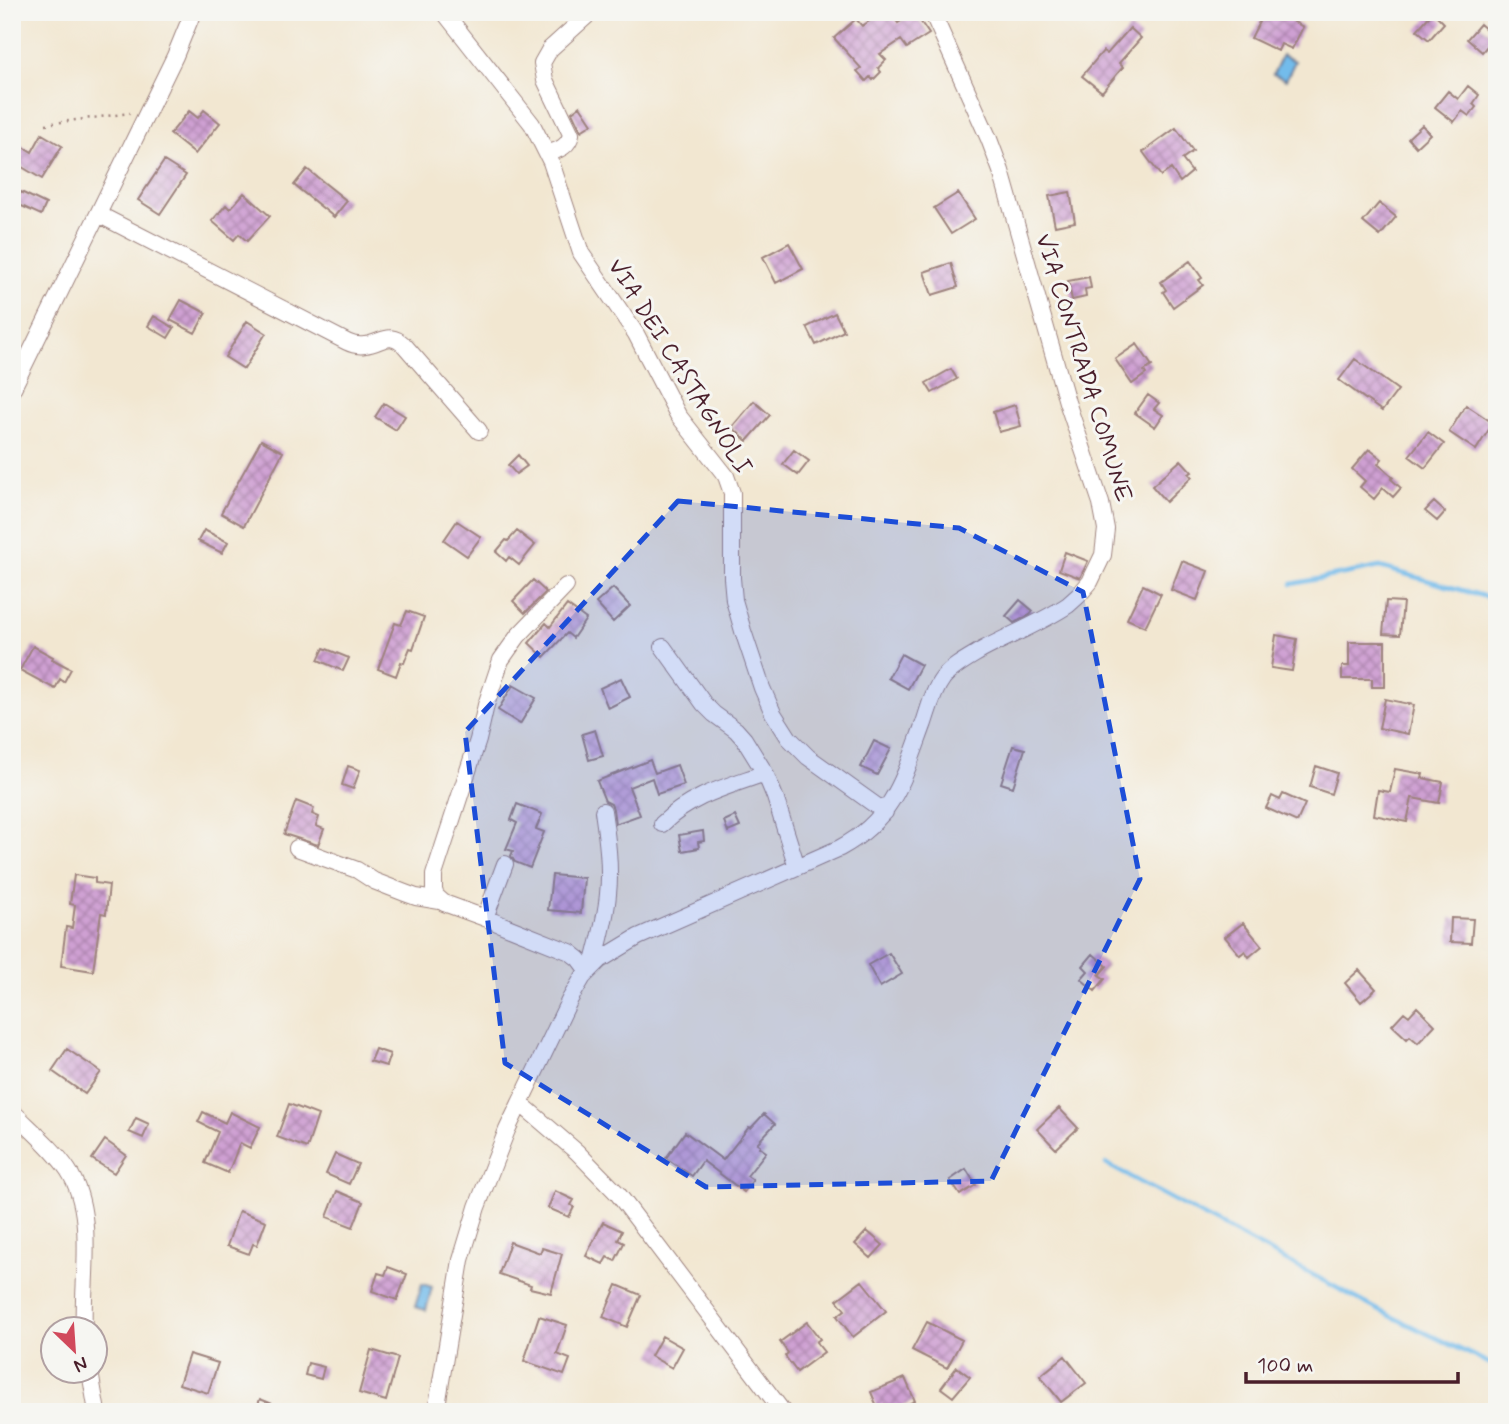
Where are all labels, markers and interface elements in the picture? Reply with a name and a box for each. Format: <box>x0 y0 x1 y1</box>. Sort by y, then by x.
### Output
street label: VIA CONTRADA COMUNE <box>1027 230 1139 506</box>
street label: VIA DEI CASTAGNOLI <box>600 253 758 481</box>
north arrow <box>38 1316 108 1386</box>
scale bar <box>1246 1340 1458 1384</box>
text: N <box>70 1350 92 1378</box>
text: 100 m <box>1257 1352 1313 1380</box>

